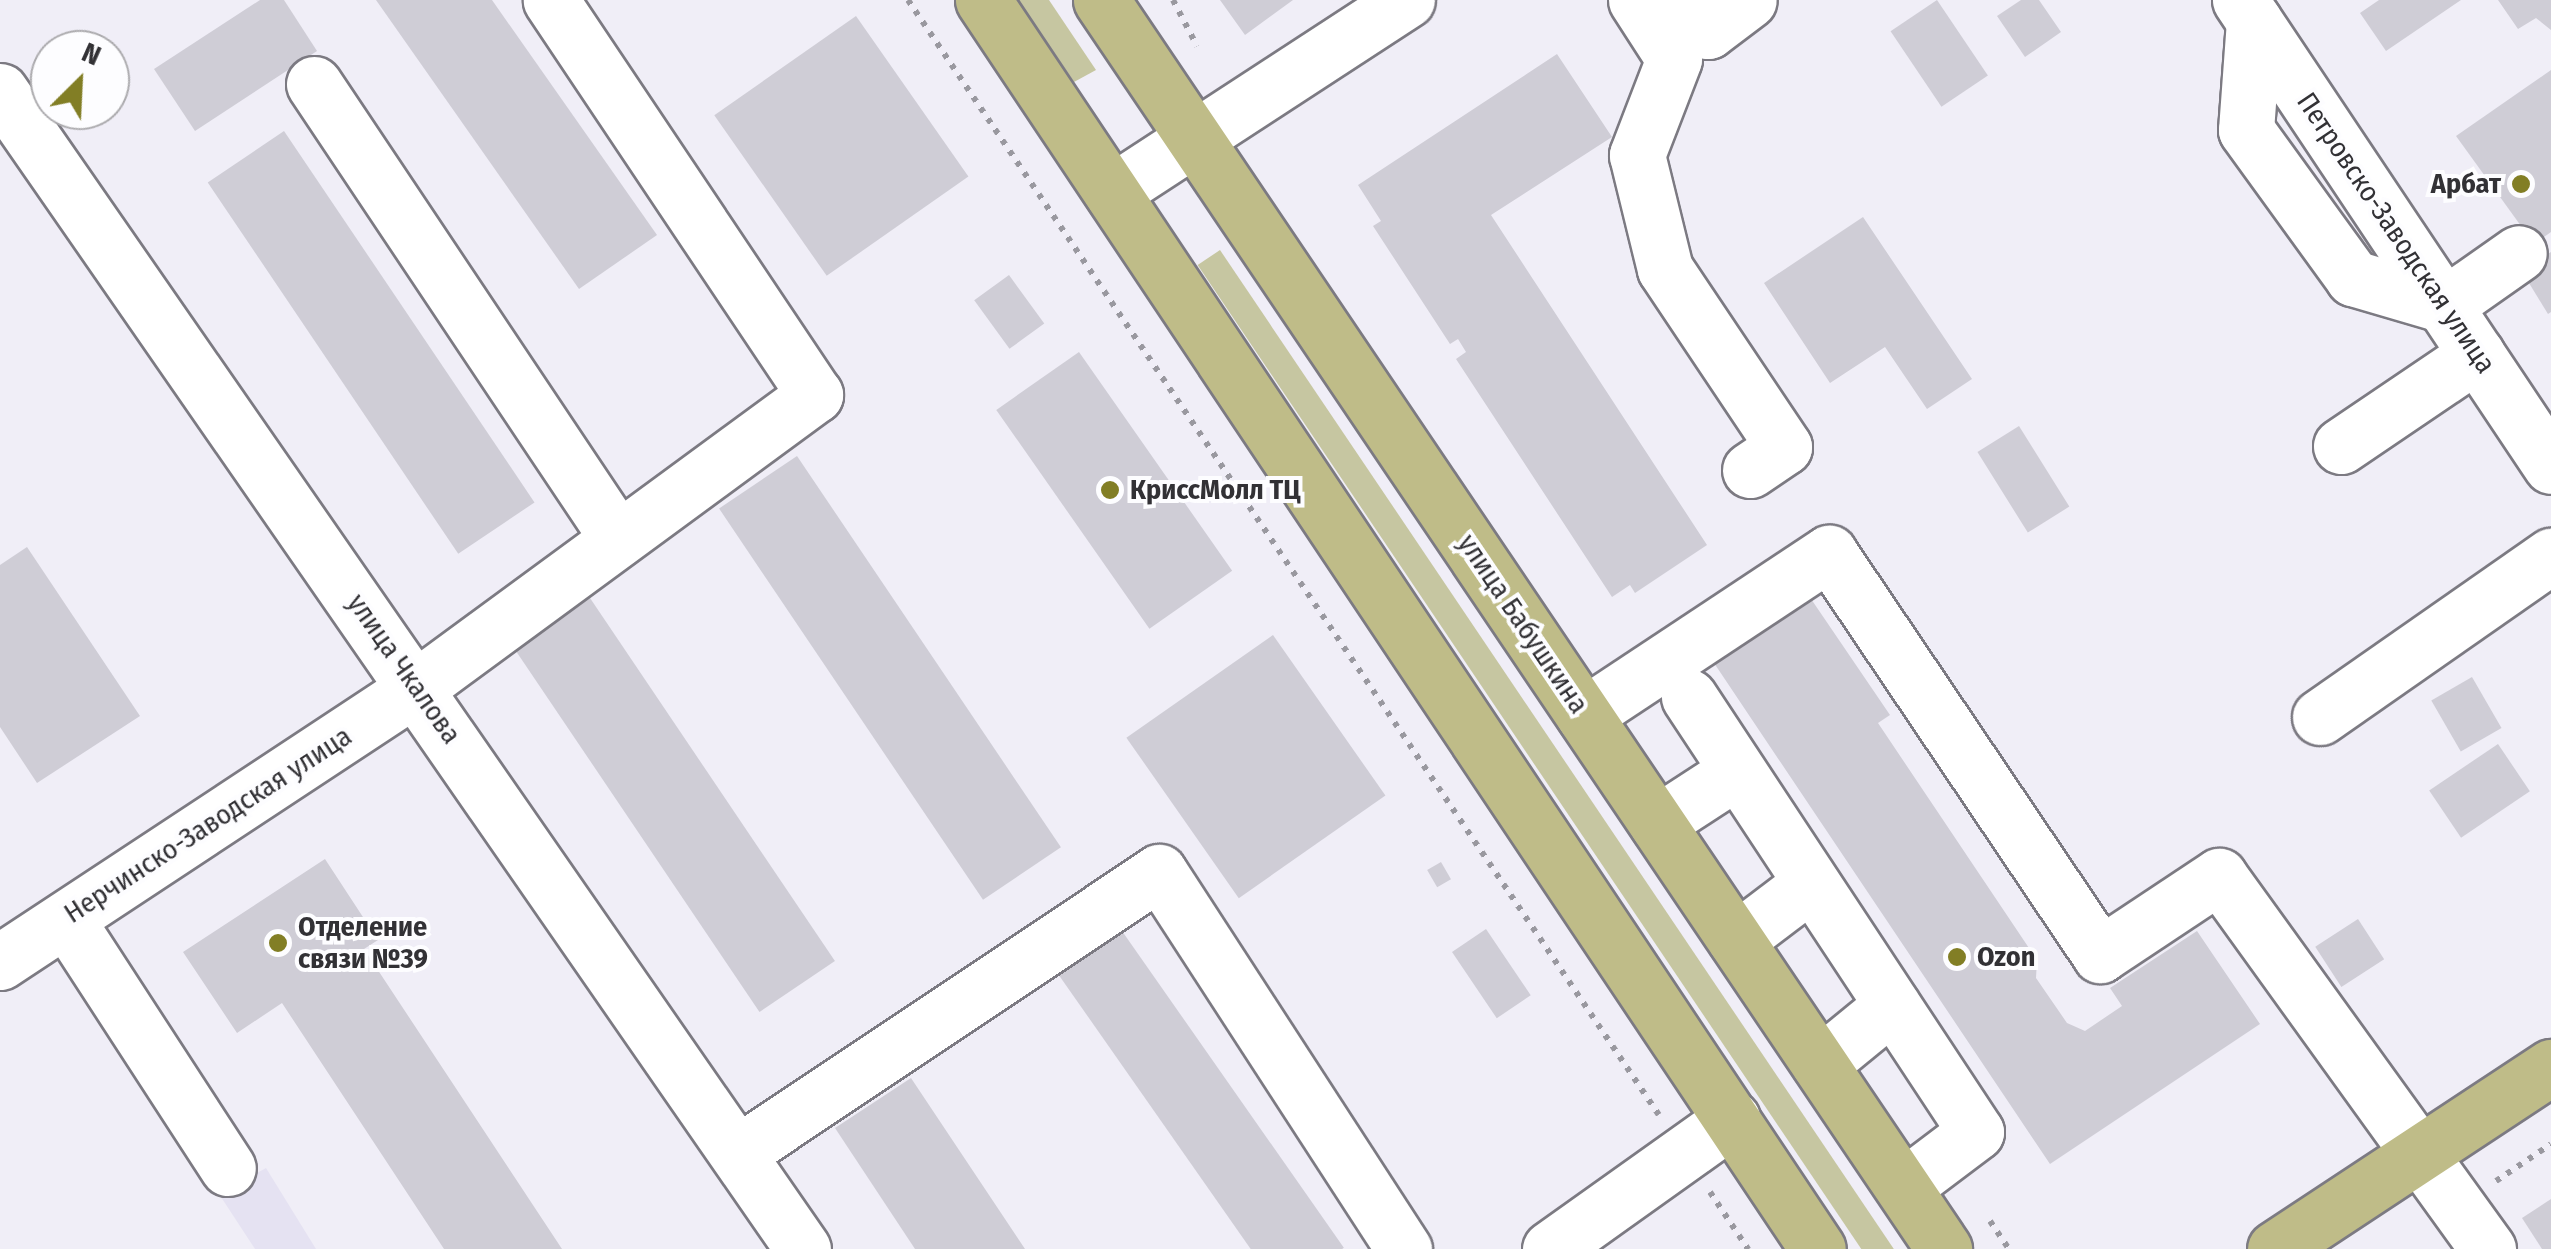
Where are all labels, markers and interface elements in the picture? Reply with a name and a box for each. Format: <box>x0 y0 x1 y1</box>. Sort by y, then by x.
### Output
north arrow <box>30 30 130 130</box>
text: N <box>77 35 106 72</box>
street label: Петровско-Заводская улица <box>2289 86 2503 380</box>
place label: Арбат <box>2431 167 2501 201</box>
marker: Арбат <box>2510 173 2532 195</box>
place label: КриссМолл ТЦ <box>1130 473 1301 507</box>
marker: КриссМолл ТЦ <box>1099 479 1121 501</box>
street label: улица Бабушкина <box>1451 528 1595 720</box>
street label: улица Чкалова <box>340 588 468 750</box>
street label: Нерчинско-Заводская улица <box>58 719 358 931</box>
place label: Отделение связи №39 <box>298 910 428 976</box>
marker: Отделение связи №39 <box>267 932 289 954</box>
place label: Ozon <box>1977 940 2035 974</box>
marker: Ozon <box>1946 946 1968 968</box>

